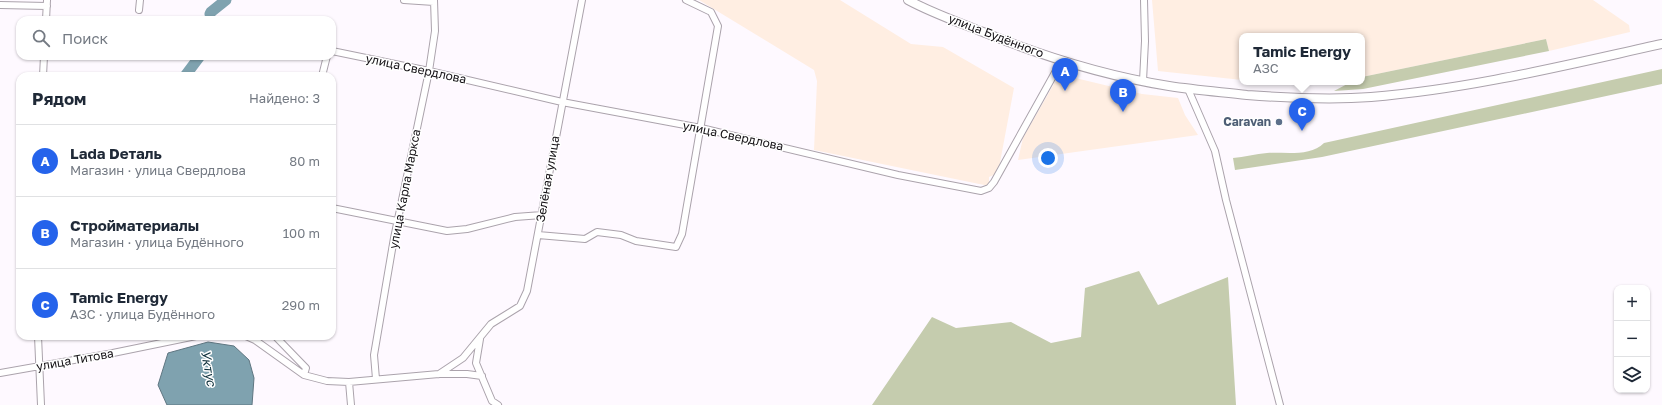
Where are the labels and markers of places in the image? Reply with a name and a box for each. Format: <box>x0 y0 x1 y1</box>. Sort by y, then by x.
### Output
pin: A <box>1052 58 1078 91</box>
pin: B <box>1110 79 1136 112</box>
pin: C <box>1289 98 1315 131</box>
place label: Caravan <box>1223 114 1271 129</box>
marker: Caravan <box>1274 117 1284 127</box>

